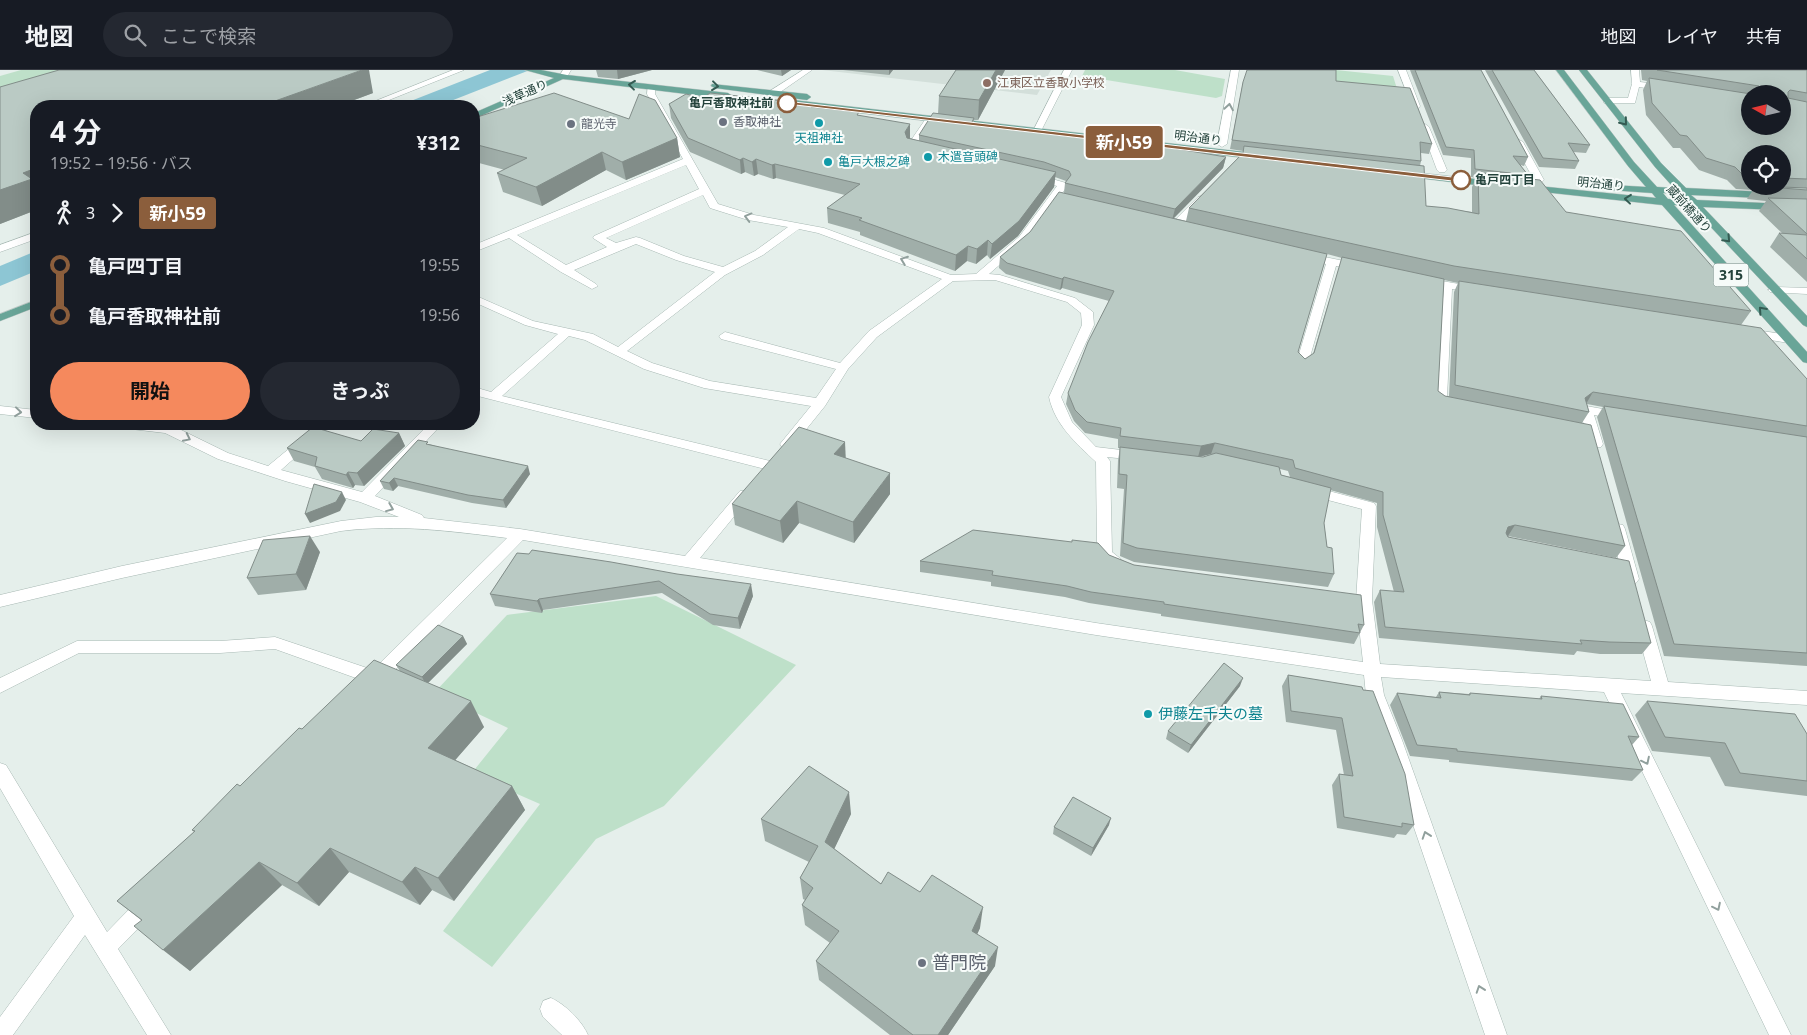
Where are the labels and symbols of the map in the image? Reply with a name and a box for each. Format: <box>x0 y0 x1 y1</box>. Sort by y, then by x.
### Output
place label: 江東区立香取小学校 <box>997 74 1105 91</box>
street label: 浅草通り <box>499 75 550 110</box>
marker: 江東区立香取小学校 <box>981 77 993 89</box>
one-way arrow <box>628 80 636 91</box>
one-way arrow <box>712 80 720 91</box>
north arrow <box>1741 85 1791 135</box>
marker: 亀戸香取神社前 <box>777 93 797 113</box>
place label: 亀戸香取神社前 <box>689 94 773 111</box>
one-way arrow <box>1223 103 1233 112</box>
place label: 香取神社 <box>733 113 781 130</box>
place label: 龍光寺 <box>581 115 617 132</box>
marker: 香取神社 <box>717 116 729 128</box>
one-way arrow <box>1618 116 1626 125</box>
marker: 天祖神社 <box>813 117 825 129</box>
marker: 龍光寺 <box>565 118 577 130</box>
line badge: 新小59 <box>1089 126 1159 158</box>
street label: 明治通り <box>1173 126 1223 149</box>
place label: 天祖神社 <box>795 129 843 146</box>
place label: 木遣音頭碑 <box>938 148 998 165</box>
marker: 木遣音頭碑 <box>922 151 934 163</box>
place label: 亀戸大根之碑 <box>838 153 910 170</box>
marker: 亀戸大根之碑 <box>822 156 834 168</box>
marker: 亀戸四丁目 <box>1451 170 1471 190</box>
place label: 亀戸四丁目 <box>1475 171 1535 188</box>
street label: 明治通り <box>1576 173 1626 194</box>
street label: 蔵前橋通り <box>1663 181 1716 237</box>
one-way arrow <box>1624 194 1632 205</box>
one-way arrow <box>745 212 753 222</box>
one-way arrow <box>1721 234 1730 243</box>
one-way arrow <box>900 256 909 266</box>
road number: 315 <box>1714 264 1748 286</box>
one-way arrow <box>1759 307 1768 316</box>
one-way arrow <box>14 406 22 417</box>
one-way arrow <box>182 432 191 443</box>
one-way arrow <box>385 502 393 512</box>
place label: 伊藤左千夫の墓 <box>1158 703 1263 723</box>
marker: 伊藤左千夫の墓 <box>1142 708 1154 720</box>
one-way arrow <box>1639 756 1650 765</box>
one-way arrow <box>1422 832 1432 840</box>
one-way arrow <box>1711 902 1721 911</box>
place label: 普門院 <box>932 950 986 974</box>
marker: 普門院 <box>916 957 928 969</box>
one-way arrow <box>1475 985 1485 994</box>

